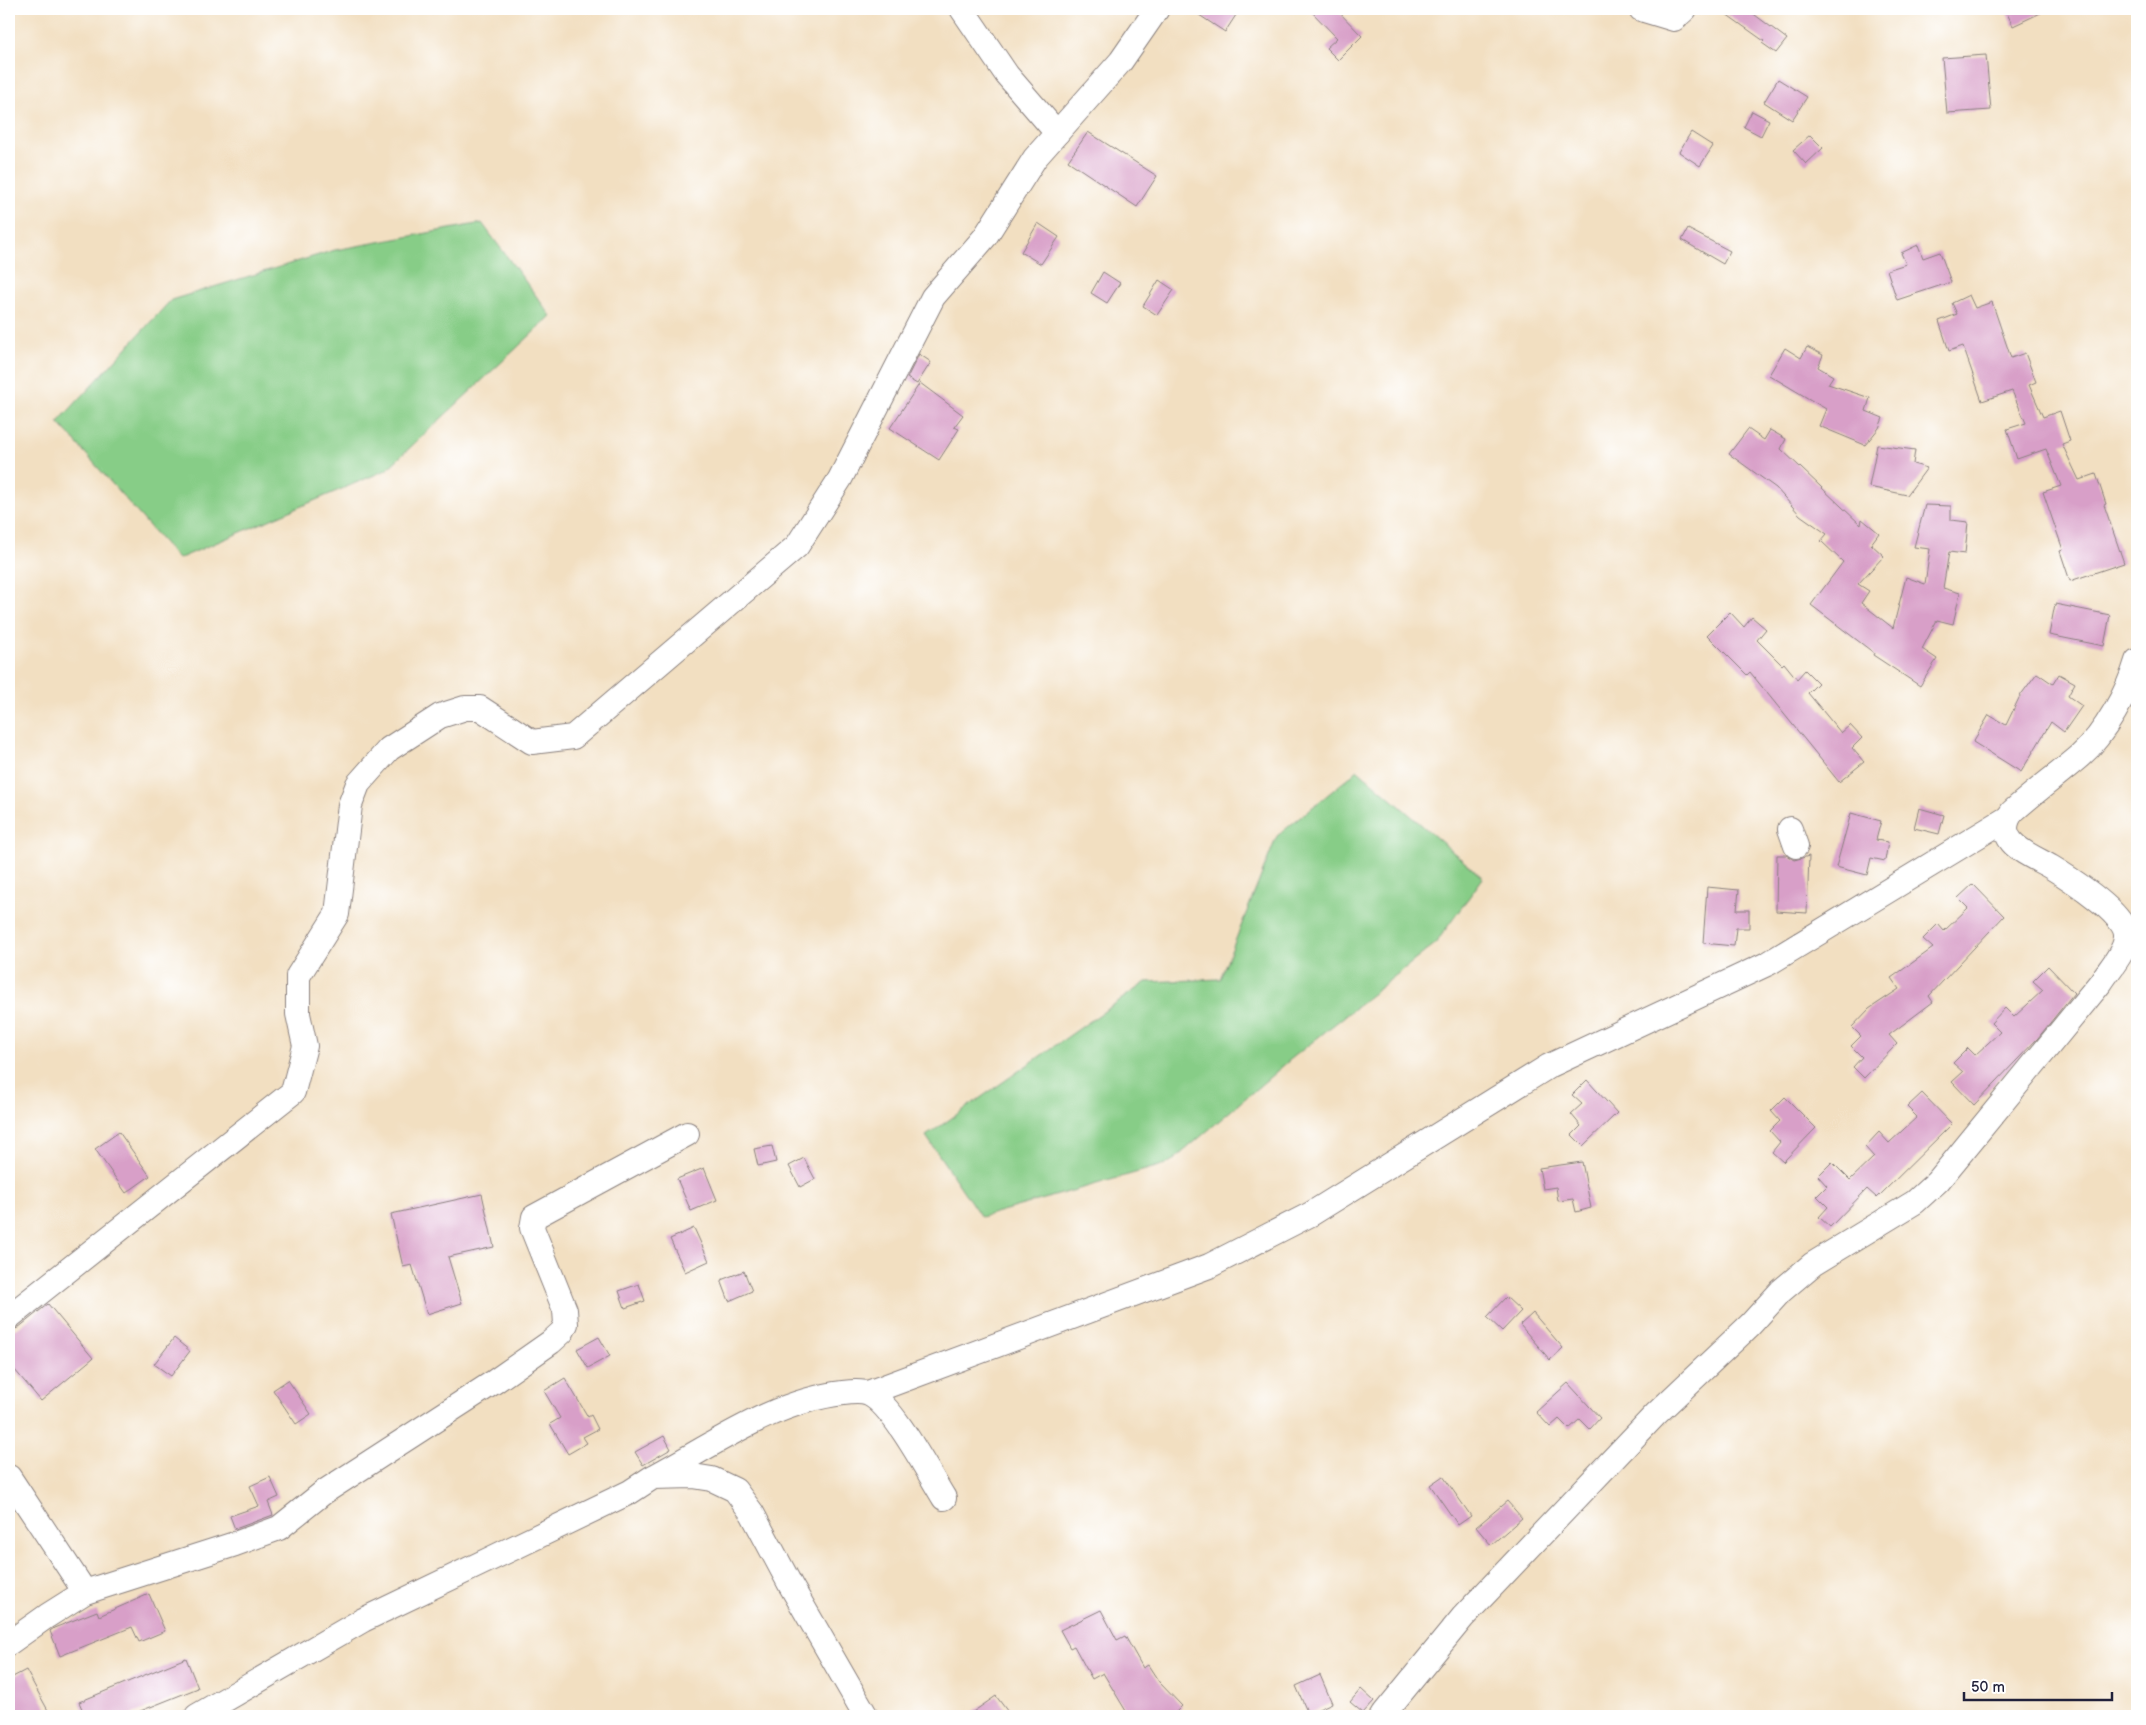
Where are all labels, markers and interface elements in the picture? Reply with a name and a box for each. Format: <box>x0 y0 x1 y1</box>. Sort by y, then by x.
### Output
scale bar <box>1964 1670 2111 1702</box>
text: 50 m <box>1971 1678 2005 1697</box>

